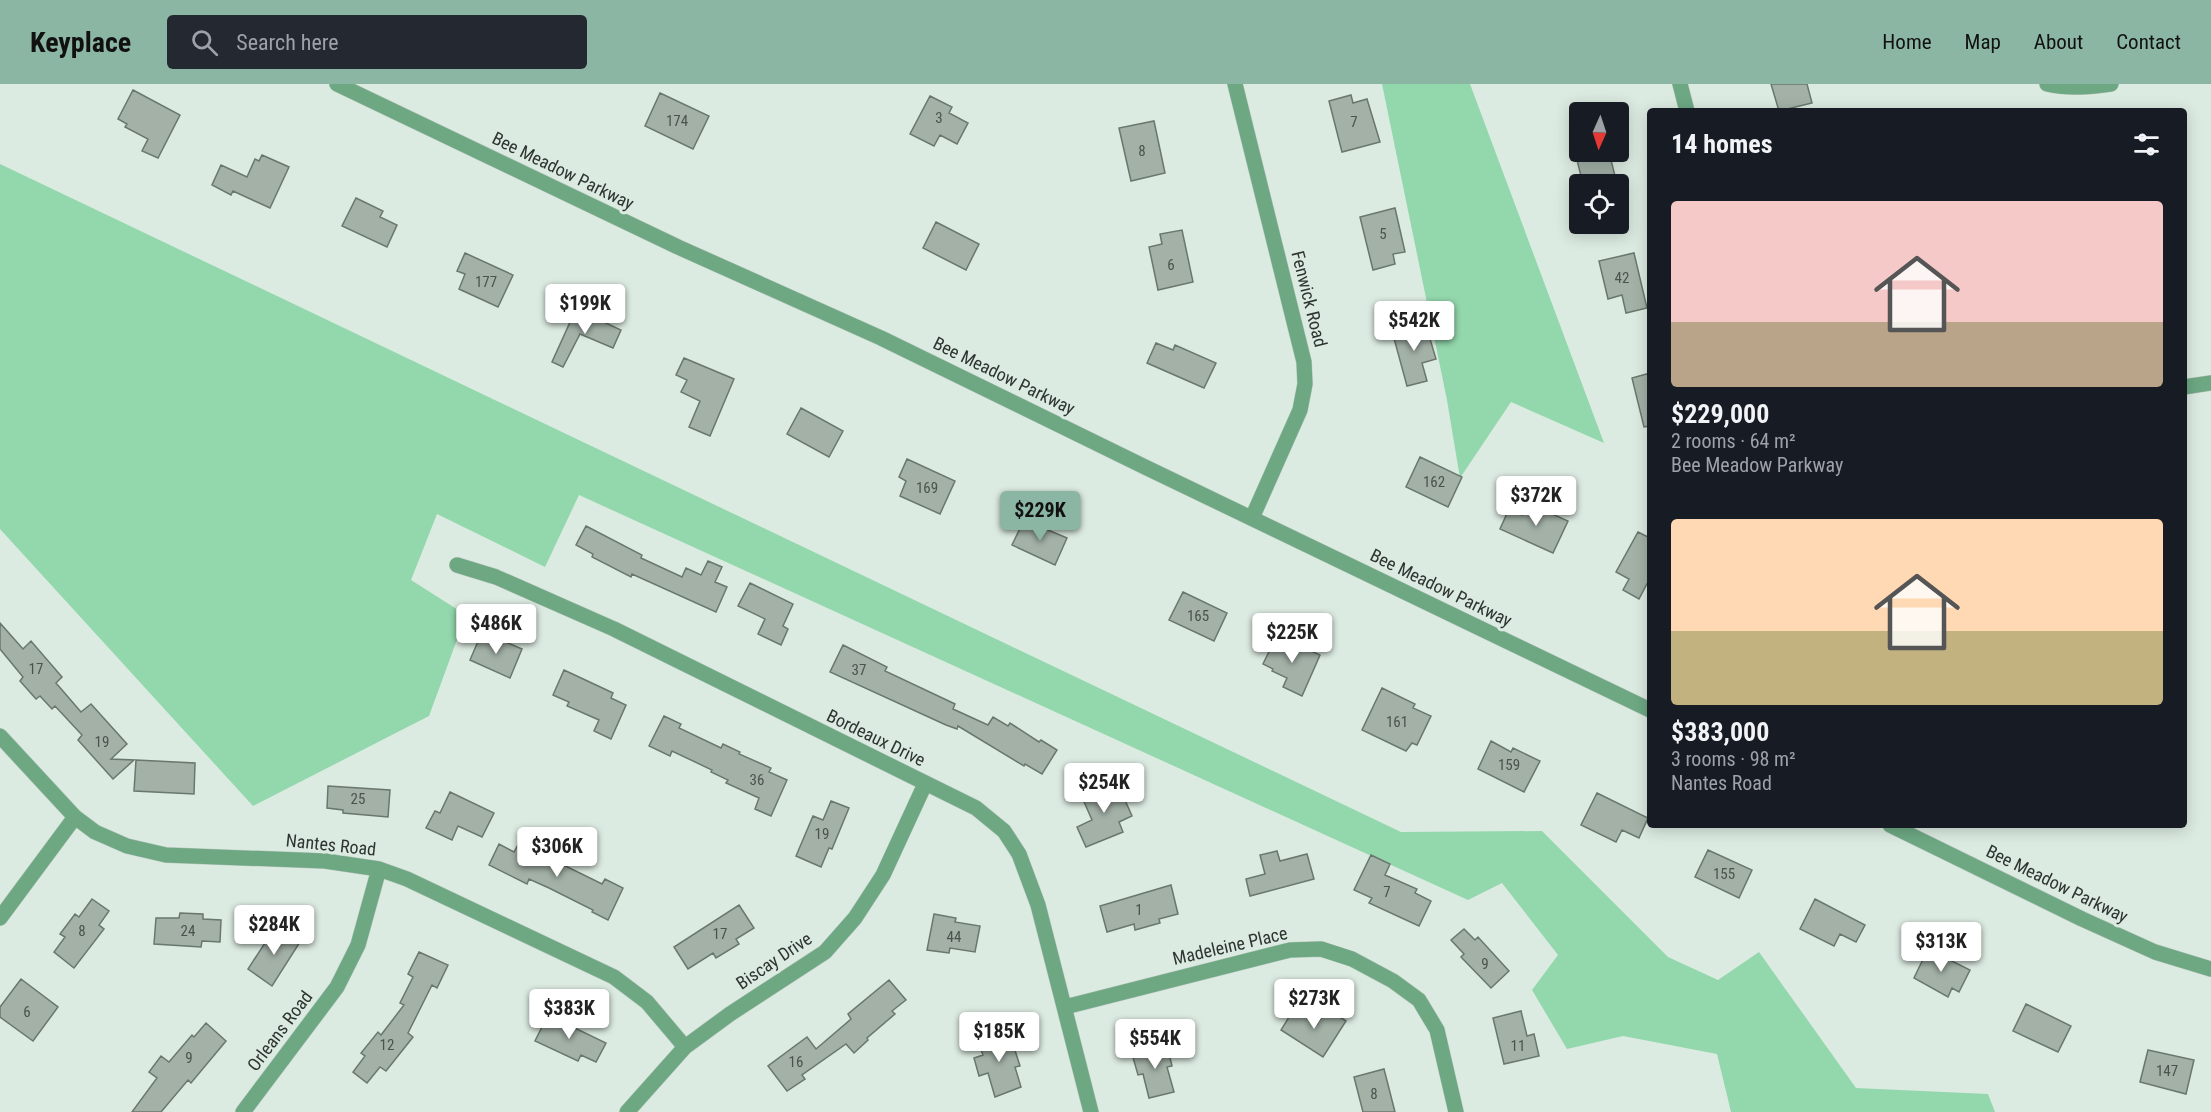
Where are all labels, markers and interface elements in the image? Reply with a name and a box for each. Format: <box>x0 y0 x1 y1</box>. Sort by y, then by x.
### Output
search box <box>167 15 587 69</box>
text: Keyplace <box>30 26 131 59</box>
icon: search <box>188 26 221 59</box>
text: Search here <box>236 30 339 55</box>
text: Home <box>1882 30 1932 54</box>
text: Map <box>1965 30 2001 54</box>
text: About <box>2034 30 2083 54</box>
text: Contact <box>2116 30 2181 54</box>
north arrow <box>1569 102 1629 162</box>
map controls <box>1569 102 1629 234</box>
house number: 3 <box>935 109 943 127</box>
house number: 174 <box>666 112 688 130</box>
house number: 7 <box>1350 113 1358 131</box>
street label: Bee Meadow Parkway <box>489 127 638 214</box>
icon: filters <box>2130 128 2163 161</box>
text: 14 homes <box>1671 129 1773 159</box>
house number: 8 <box>1138 142 1146 160</box>
button: locate <box>1569 174 1629 234</box>
house number: 5 <box>1379 225 1387 243</box>
icon: home <box>1863 240 1971 348</box>
street label: Fenwick Road <box>1287 249 1332 349</box>
house number: 6 <box>1167 256 1175 274</box>
house number: 42 <box>1615 269 1629 287</box>
house number: 177 <box>475 273 497 291</box>
pin: $199K <box>543 284 627 335</box>
text: $199K <box>559 291 611 315</box>
pin: $542K <box>1372 301 1456 352</box>
text: $542K <box>1388 308 1440 332</box>
street label: Bee Meadow Parkway <box>930 332 1079 419</box>
text: $229,000 <box>1671 399 1769 429</box>
text: 2 rooms · 64 m² <box>1671 429 1796 453</box>
text: Bee Meadow Parkway <box>1671 453 1843 477</box>
house number: 162 <box>1423 473 1445 491</box>
pin: $372K <box>1494 476 1578 527</box>
house number: 169 <box>916 479 938 497</box>
text: $372K <box>1510 483 1562 507</box>
pin: $229K <box>998 491 1082 542</box>
text: $229K <box>1014 498 1066 522</box>
street label: Bee Meadow Parkway <box>1367 544 1516 631</box>
icon: home <box>1863 558 1971 666</box>
pin: $486K <box>454 604 538 655</box>
house number: 165 <box>1187 607 1209 625</box>
text: $486K <box>470 611 522 635</box>
pin: $225K <box>1250 613 1334 664</box>
text: $225K <box>1266 620 1318 644</box>
house number: 17 <box>29 660 43 678</box>
house number: 37 <box>852 661 866 679</box>
street label: Bordeaux Drive <box>824 705 929 770</box>
house number: 161 <box>1386 713 1408 731</box>
text: $383,000 <box>1671 717 1769 747</box>
house number: 19 <box>95 733 109 751</box>
text: 3 rooms · 98 m² <box>1671 747 1796 771</box>
house number: 159 <box>1498 756 1520 774</box>
pin: $254K <box>1062 763 1146 814</box>
text: $254K <box>1078 770 1130 794</box>
house number: 36 <box>750 771 764 789</box>
text: Nantes Road <box>1671 771 1772 795</box>
house number: 25 <box>351 790 365 808</box>
house number: 19 <box>815 825 829 843</box>
pin: $306K <box>515 827 599 878</box>
street label: Nantes Road <box>285 829 377 860</box>
text: $306K <box>531 834 583 858</box>
street label: Bee Meadow Parkway <box>1983 840 2132 927</box>
house number: 155 <box>1713 865 1735 883</box>
house number: 7 <box>1383 883 1391 901</box>
house number: 1 <box>1135 901 1143 919</box>
pin: $284K <box>232 905 316 956</box>
text: $284K <box>248 912 300 936</box>
house number: 8 <box>78 922 86 940</box>
house number: 24 <box>181 922 195 940</box>
street label: Madeleine Place <box>1170 922 1289 969</box>
pin: $313K <box>1899 922 1983 973</box>
house number: 17 <box>713 925 727 943</box>
street label: Biscay Drive <box>732 928 815 993</box>
house number: 44 <box>947 928 961 946</box>
text: $313K <box>1915 929 1967 953</box>
house number: 9 <box>1481 955 1489 973</box>
pin: $273K <box>1272 979 1356 1030</box>
text: $273K <box>1288 986 1340 1010</box>
street label: Orleans Road <box>243 987 316 1075</box>
pin: $383K <box>527 989 611 1040</box>
text: $383K <box>543 996 595 1020</box>
house number: 6 <box>23 1003 31 1021</box>
pin: $185K <box>957 1012 1041 1063</box>
text: $185K <box>973 1019 1025 1043</box>
pin: $554K <box>1113 1019 1197 1070</box>
text: $554K <box>1129 1026 1181 1050</box>
house number: 12 <box>380 1036 394 1054</box>
house number: 11 <box>1511 1037 1525 1055</box>
house number: 9 <box>185 1049 193 1067</box>
house number: 16 <box>789 1053 803 1071</box>
house number: 147 <box>2156 1062 2178 1080</box>
house number: 8 <box>1370 1085 1378 1103</box>

